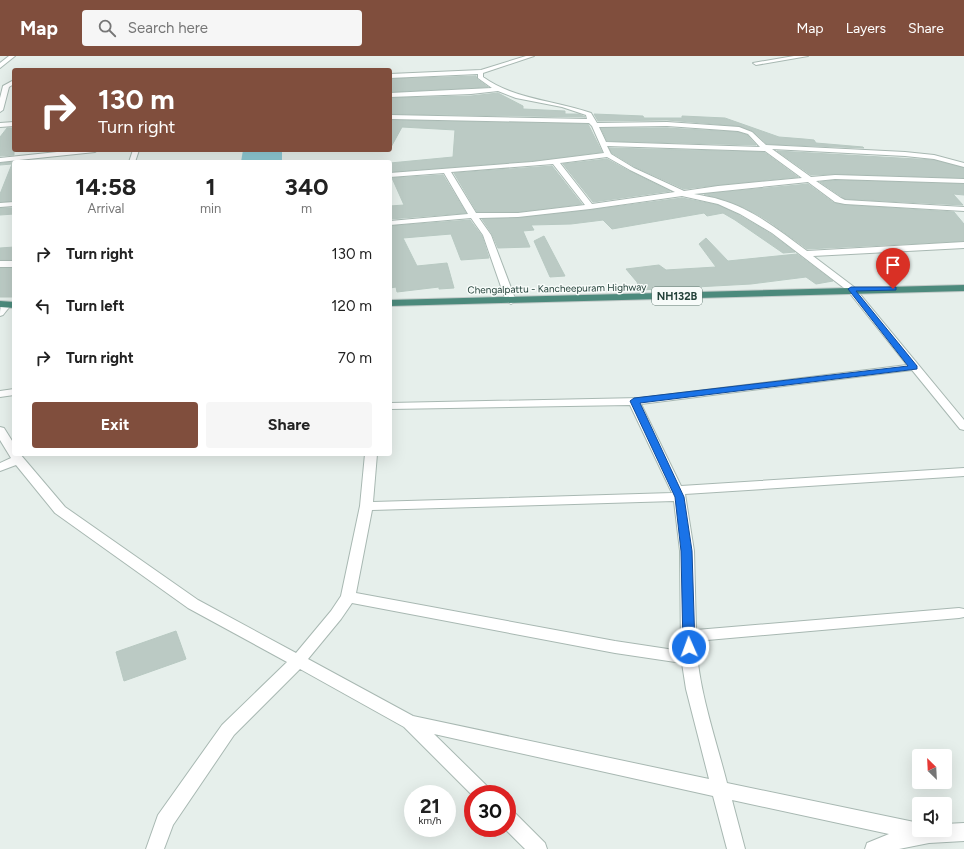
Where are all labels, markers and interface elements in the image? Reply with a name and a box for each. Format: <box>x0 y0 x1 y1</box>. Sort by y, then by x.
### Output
search box <box>82 10 362 46</box>
text: Map <box>20 17 58 40</box>
icon: search <box>96 17 118 39</box>
text: Search here <box>128 19 208 37</box>
text: Map <box>796 20 824 37</box>
text: Layers <box>846 20 886 37</box>
text: Share <box>908 20 944 37</box>
text: 130 m <box>98 82 175 116</box>
icon: right <box>32 84 84 136</box>
text: Turn right <box>98 116 175 138</box>
text: 14:58 <box>75 172 137 201</box>
text: 1 <box>205 172 216 201</box>
text: 340 <box>285 172 329 201</box>
text: Arrival <box>88 201 124 216</box>
text: min <box>200 201 221 216</box>
text: m <box>301 201 312 216</box>
icon: right <box>32 243 54 265</box>
text: Turn right <box>66 245 134 263</box>
text: 130 m <box>332 245 372 263</box>
pin <box>876 248 910 289</box>
icon: arrive <box>882 254 904 276</box>
street label: Chengalpattu - Kancheepuram Highway <box>467 280 647 297</box>
road number: NH132B <box>652 287 702 305</box>
icon: left <box>32 295 54 317</box>
text: Turn left <box>66 297 124 315</box>
text: 120 m <box>331 297 372 315</box>
icon: right <box>32 347 54 369</box>
text: Turn right <box>66 349 134 367</box>
text: 70 m <box>338 349 372 367</box>
button: Exit <box>32 402 198 448</box>
button: Share <box>206 402 372 448</box>
position arrow <box>668 626 710 668</box>
north arrow <box>912 749 952 789</box>
map controls <box>912 749 952 837</box>
speed limit sign: 30 <box>464 785 516 837</box>
text: 21 <box>420 794 440 818</box>
button: sound <box>912 797 952 837</box>
text: km/h <box>419 814 441 827</box>

